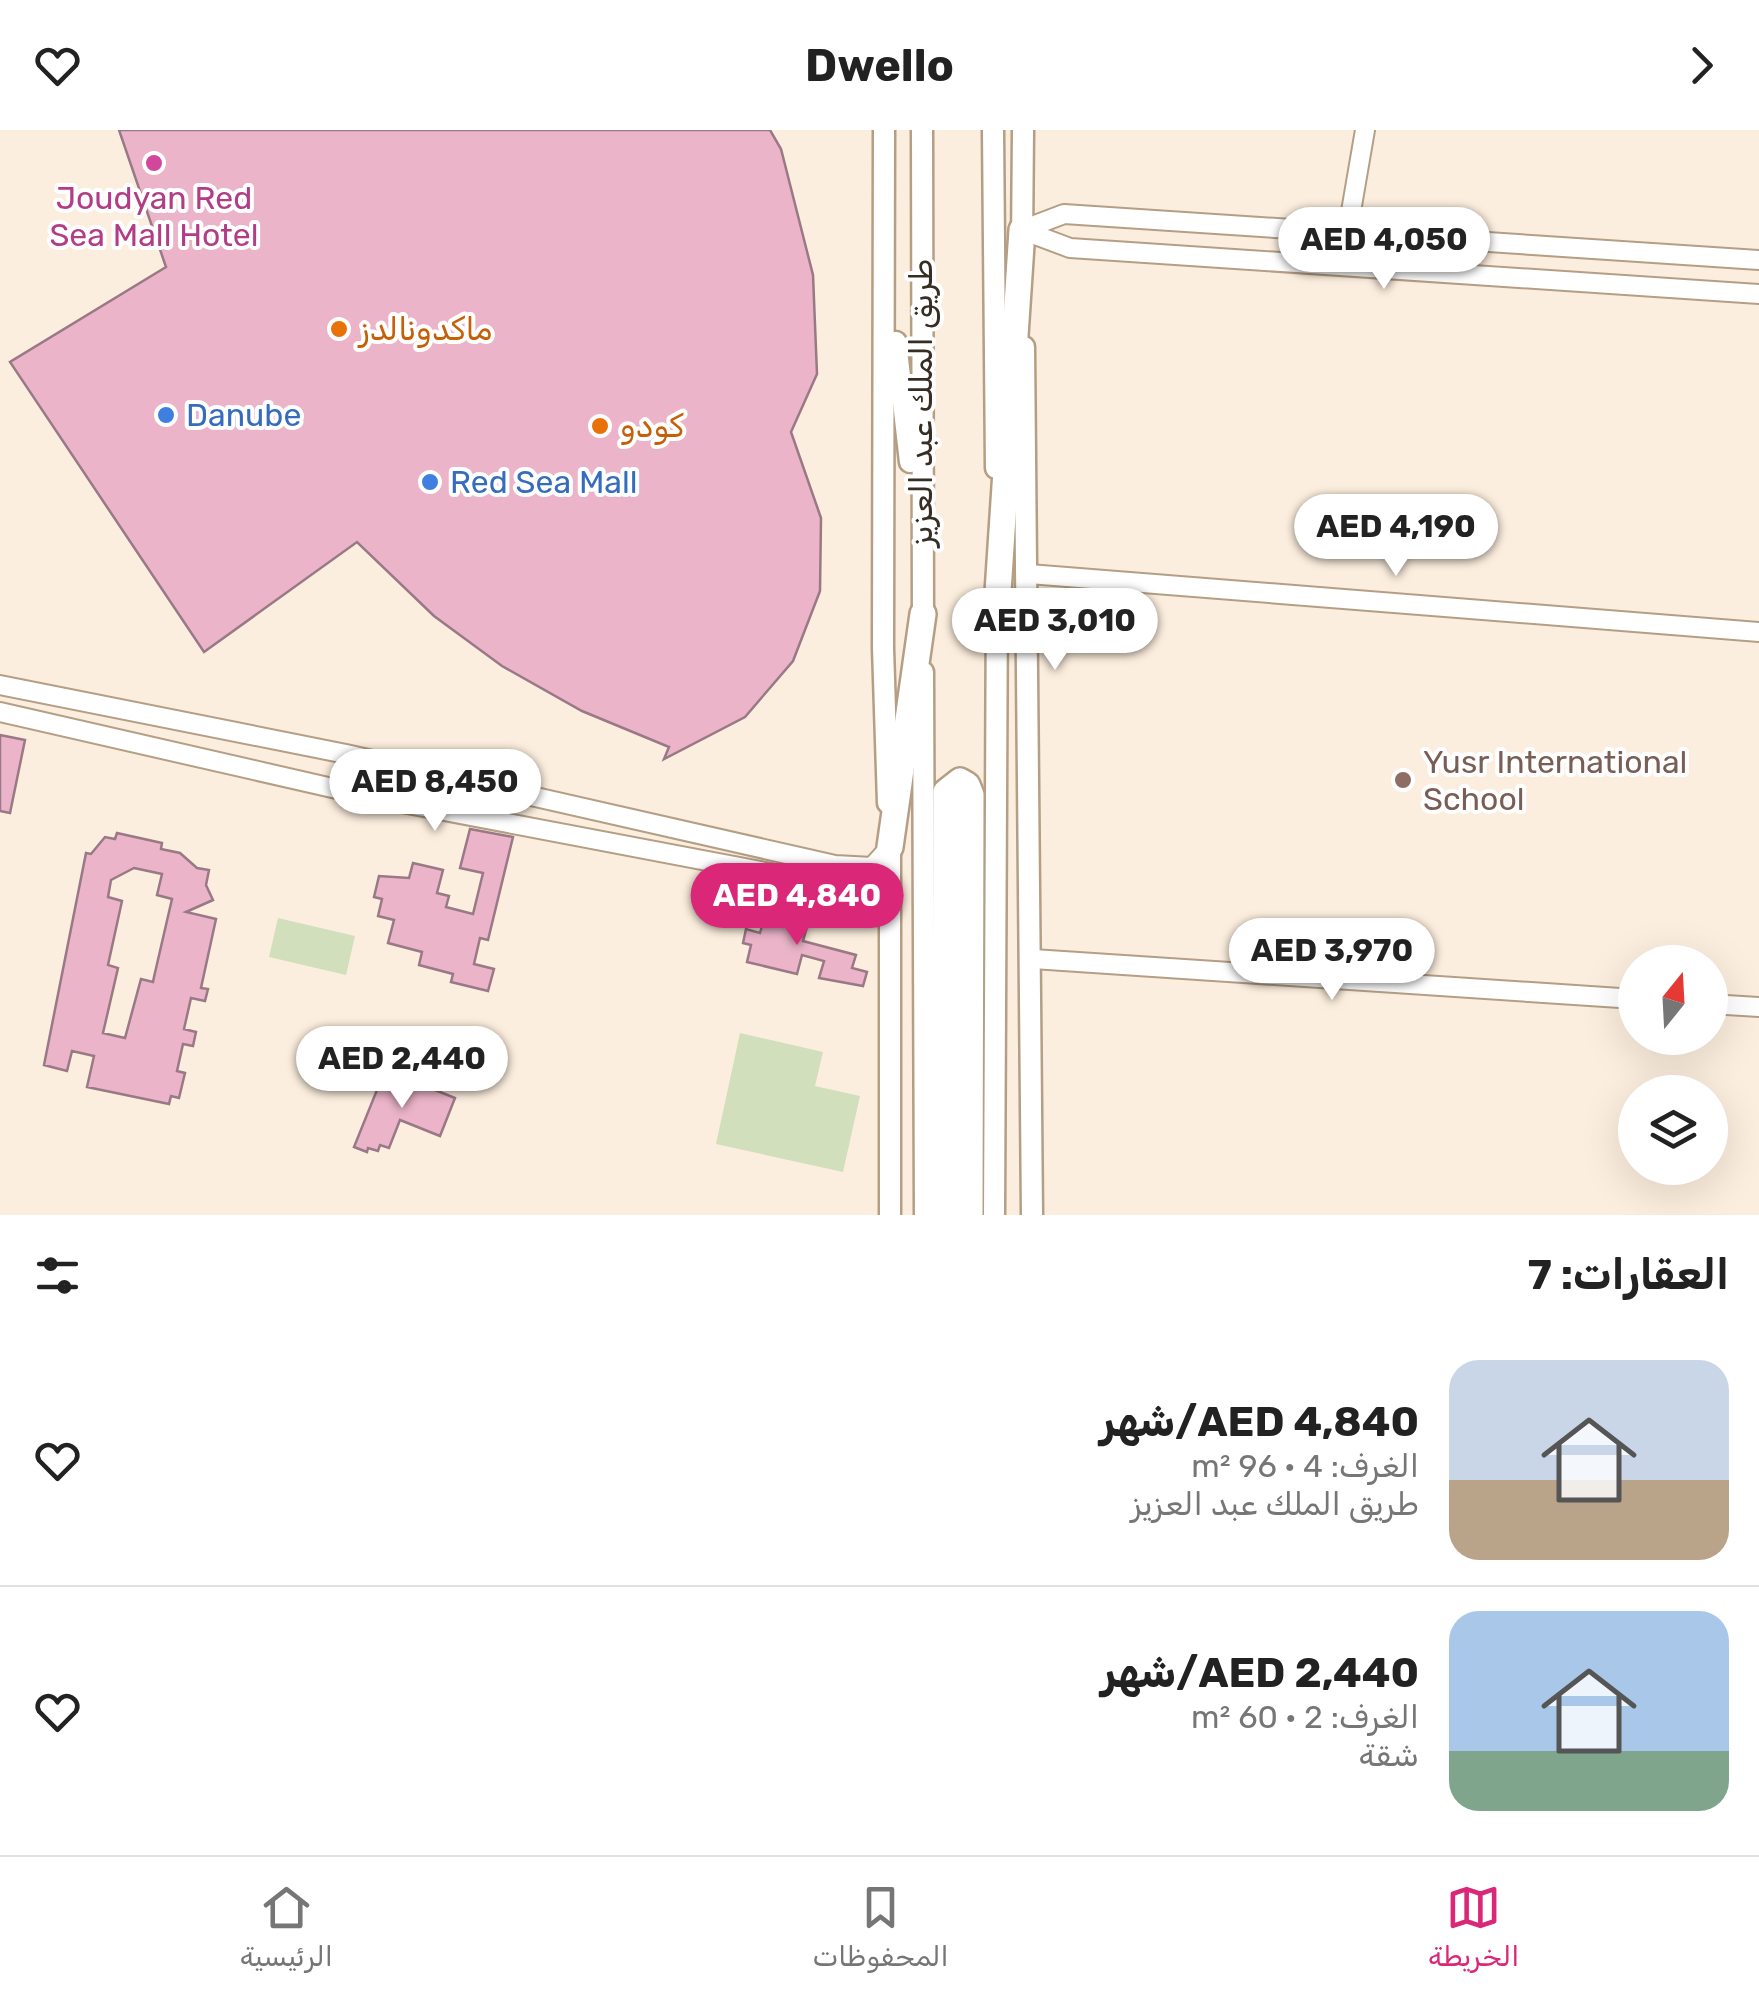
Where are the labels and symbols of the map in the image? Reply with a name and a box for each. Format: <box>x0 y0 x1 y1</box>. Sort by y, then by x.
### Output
marker: Joudyan Red Sea Mall Hotel <box>143 152 165 174</box>
place label: Joudyan Red Sea Mall Hotel <box>49 179 259 254</box>
pin: AED 4,050 <box>1270 207 1498 292</box>
street label: طريق الملك عبد العزيز <box>902 259 940 549</box>
place label: ماكدونالدز <box>357 310 493 348</box>
marker: ماكدونالدز <box>328 318 350 340</box>
place label: Danube <box>186 396 301 434</box>
marker: Danube <box>155 404 177 426</box>
place label: كودو <box>620 407 684 445</box>
marker: كودو <box>589 415 611 437</box>
place label: Red Sea Mall <box>450 463 638 501</box>
marker: Red Sea Mall <box>419 471 441 493</box>
pin: AED 4,190 <box>1282 494 1510 579</box>
pin: AED 3,010 <box>941 588 1169 673</box>
place label: Yusr International School <box>1423 743 1687 818</box>
pin: AED 8,450 <box>321 749 549 834</box>
marker: Yusr International School <box>1392 769 1414 791</box>
pin: AED 4,840 <box>683 863 911 948</box>
pin: AED 3,970 <box>1218 918 1446 1003</box>
north arrow <box>1618 945 1728 1055</box>
pin: AED 2,440 <box>288 1026 516 1111</box>

